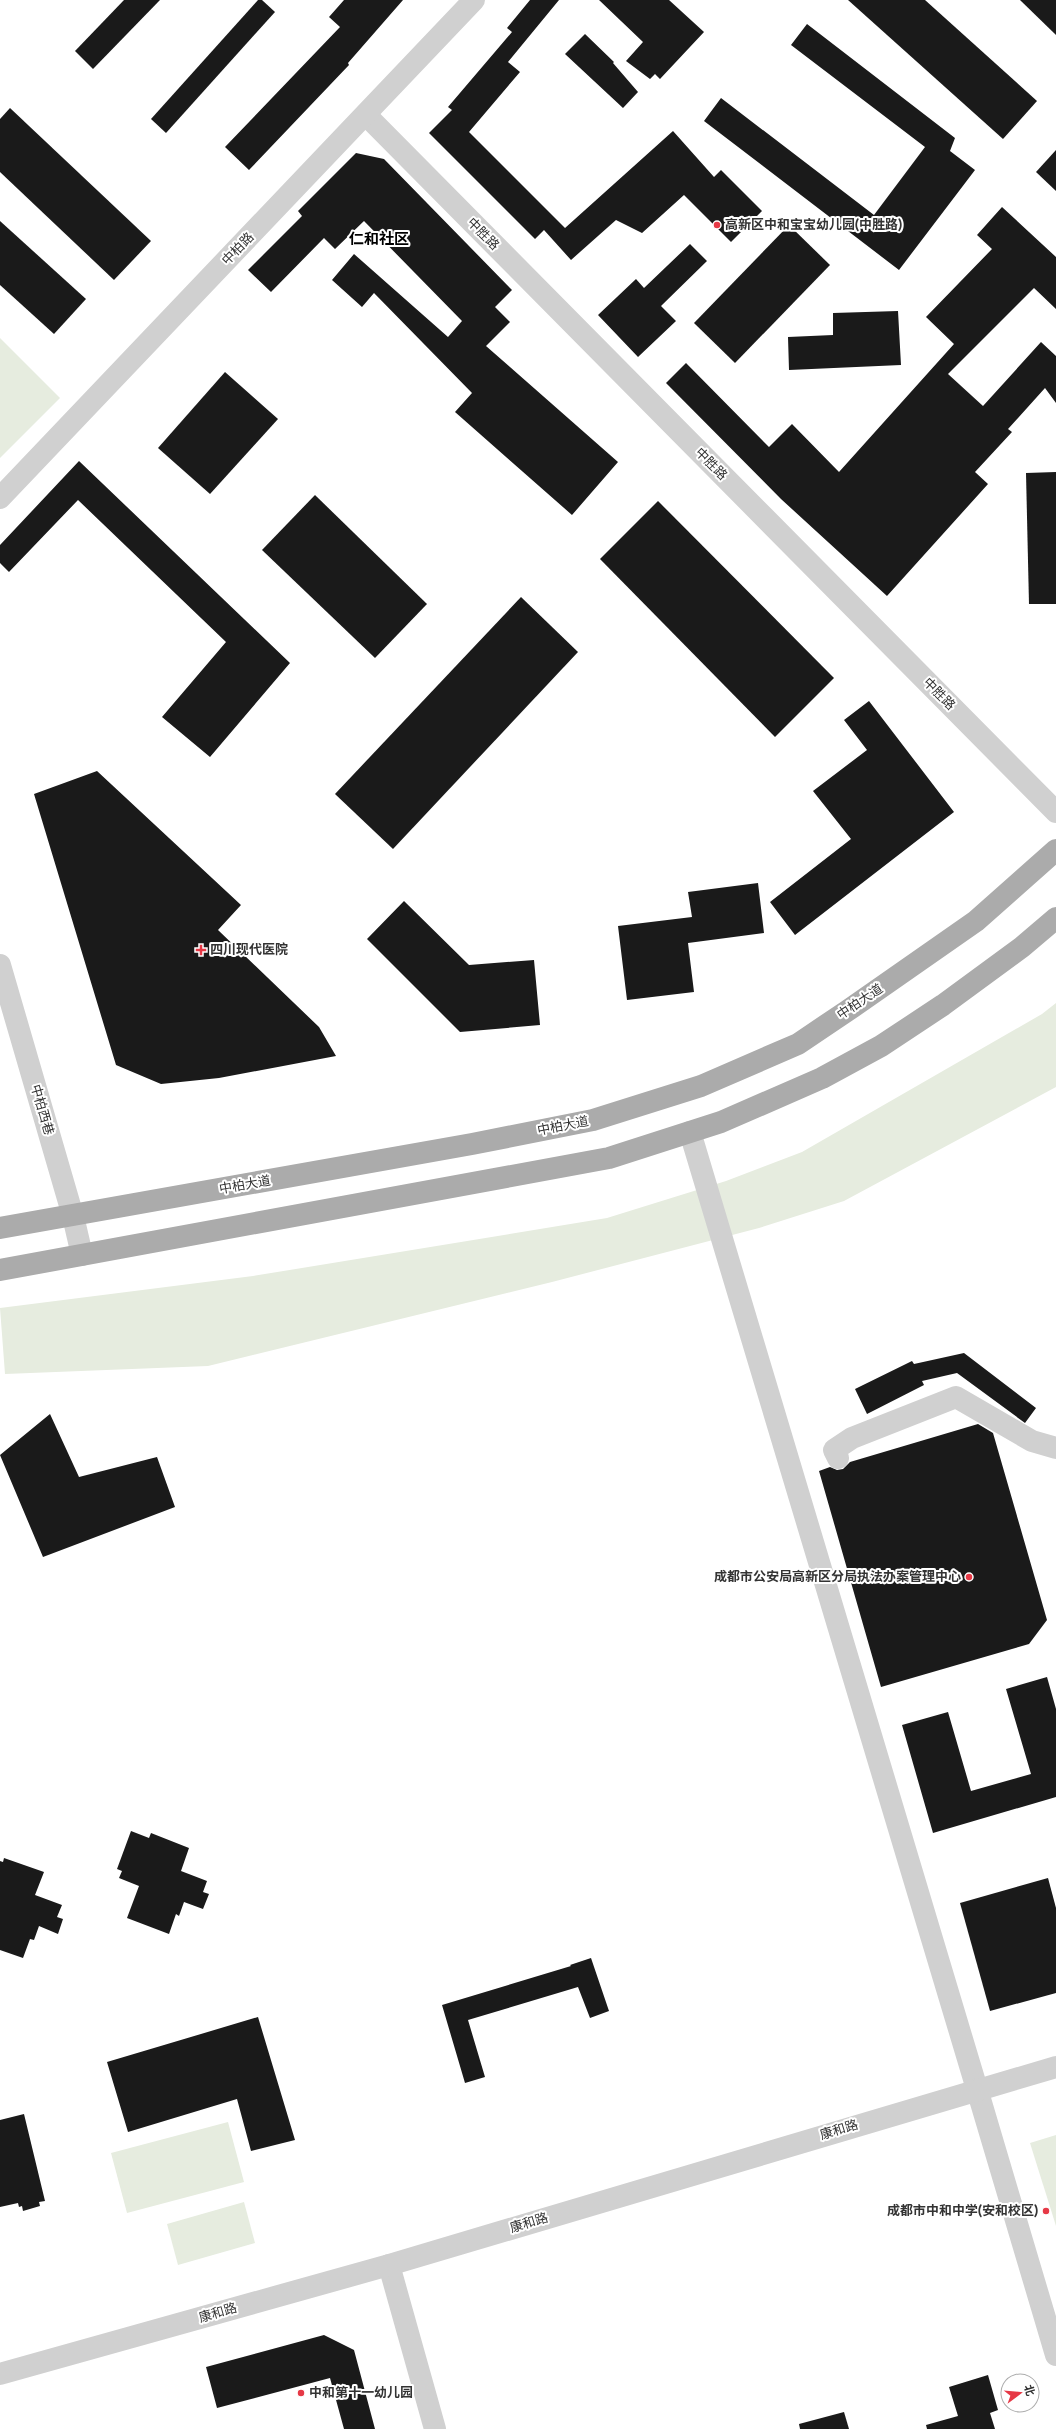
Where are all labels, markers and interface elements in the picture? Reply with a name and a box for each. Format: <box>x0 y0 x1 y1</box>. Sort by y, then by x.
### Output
street label: 中胜路 <box>464 215 502 253</box>
place label: 高新区中和宝宝幼儿园(中胜路) <box>725 217 902 233</box>
marker: 高新区中和宝宝幼儿园(中胜路) <box>712 220 722 230</box>
street label: 中柏路 <box>219 229 257 269</box>
district label: 仁和社区 <box>349 230 409 248</box>
street label: 中胜路 <box>692 445 730 483</box>
street label: 中胜路 <box>920 675 958 713</box>
place label: 四川现代医院 <box>210 942 288 958</box>
marker: 四川现代医院 <box>195 944 207 956</box>
street label: 中柏大道 <box>834 981 886 1023</box>
street label: 中柏西巷 <box>27 1083 57 1137</box>
street label: 中柏大道 <box>536 1113 590 1139</box>
street label: 中柏大道 <box>218 1173 272 1197</box>
place label: 成都市公安局高新区分局执法办案管理中心 <box>714 1569 961 1585</box>
marker: 成都市公安局高新区分局执法办案管理中心 <box>964 1572 974 1582</box>
street label: 康和路 <box>818 2117 860 2143</box>
place label: 成都市中和中学(安和校区) <box>887 2203 1038 2219</box>
marker: 成都市中和中学(安和校区) <box>1041 2206 1051 2216</box>
street label: 康和路 <box>508 2210 550 2236</box>
street label: 康和路 <box>197 2300 239 2326</box>
north arrow <box>1000 2373 1040 2413</box>
text: 北 <box>1021 2383 1037 2397</box>
place label: 中和第十一幼儿园 <box>309 2385 413 2401</box>
marker: 中和第十一幼儿园 <box>296 2388 306 2398</box>

